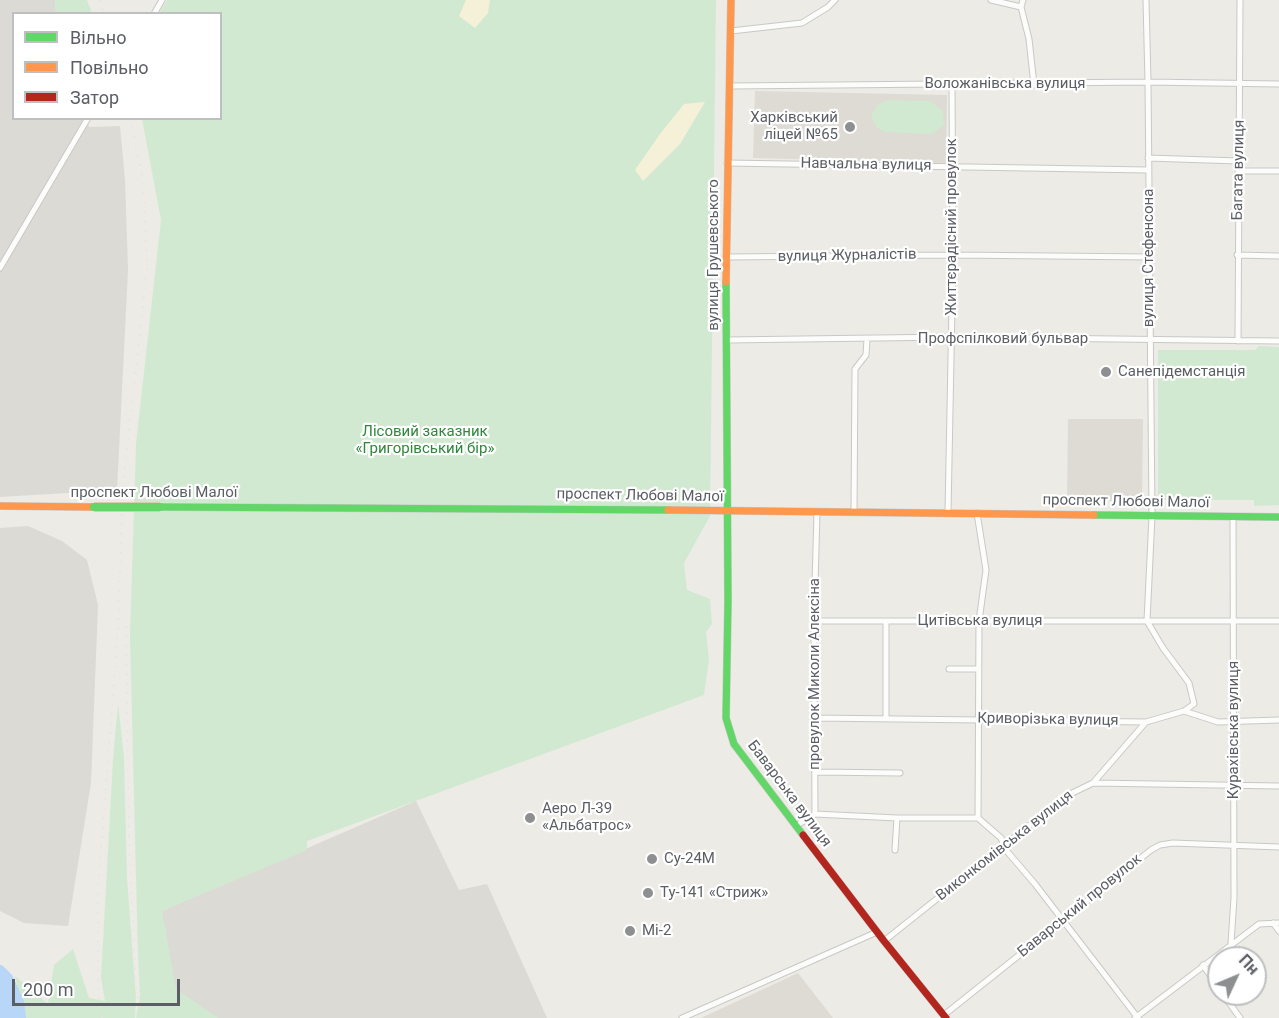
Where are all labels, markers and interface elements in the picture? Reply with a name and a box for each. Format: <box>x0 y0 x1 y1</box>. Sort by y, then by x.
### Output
legend <box>12 12 222 120</box>
text: Вільно <box>70 27 126 48</box>
text: Повільно <box>70 57 149 78</box>
street label: Воложанівська вулиця <box>924 75 1086 93</box>
text: Затор <box>70 87 119 108</box>
place label: Харківський ліцей №65 <box>750 109 838 144</box>
street label: Багата вулиця <box>1229 119 1249 221</box>
marker: Харківський ліцей №65 <box>843 120 857 134</box>
street label: Життєрадісний провулок <box>943 138 961 316</box>
street label: Навчальна вулиця <box>800 155 932 175</box>
street label: вулиця Грушевського <box>705 179 723 331</box>
street label: вулиця Стефенсона <box>1140 189 1158 327</box>
street label: вулиця Журналістів <box>777 246 917 266</box>
street label: Профспілковий бульвар <box>918 330 1088 348</box>
place label: Санепідемстанція <box>1118 363 1245 381</box>
marker: Санепідемстанція <box>1099 365 1113 379</box>
park label: Лісовий заказник «Григорівський бір» <box>356 423 494 458</box>
street label: проспект Любові Малої <box>71 484 237 502</box>
street label: проспект Любові Малої <box>556 486 724 506</box>
street label: проспект Любові Малої <box>1042 492 1210 512</box>
street label: провулок Миколи Алексіна <box>806 578 824 770</box>
street label: Цитівська вулиця <box>918 612 1042 630</box>
street label: Курахівська вулиця <box>1225 661 1243 799</box>
street label: Криворізька вулиця <box>977 710 1119 730</box>
street label: Баварська вулиця <box>743 737 835 851</box>
street label: Виконкомівська вулиця <box>933 787 1077 905</box>
place label: Аеро Л-39 «Альбатрос» <box>542 800 631 835</box>
marker: Аеро Л-39 «Альбатрос» <box>523 811 537 825</box>
place label: Су-24М <box>664 850 715 868</box>
street label: Баварський провулок <box>1014 850 1146 962</box>
marker: Су-24М <box>645 852 659 866</box>
place label: Ту-141 «Стриж» <box>660 884 768 902</box>
marker: Ту-141 «Стриж» <box>641 886 655 900</box>
place label: Мі-2 <box>642 922 671 940</box>
marker: Мі-2 <box>623 924 637 938</box>
north arrow <box>1207 946 1267 1006</box>
text: Пн <box>1235 951 1263 978</box>
scale bar <box>15 967 183 1005</box>
text: 200 m <box>23 979 74 1000</box>

